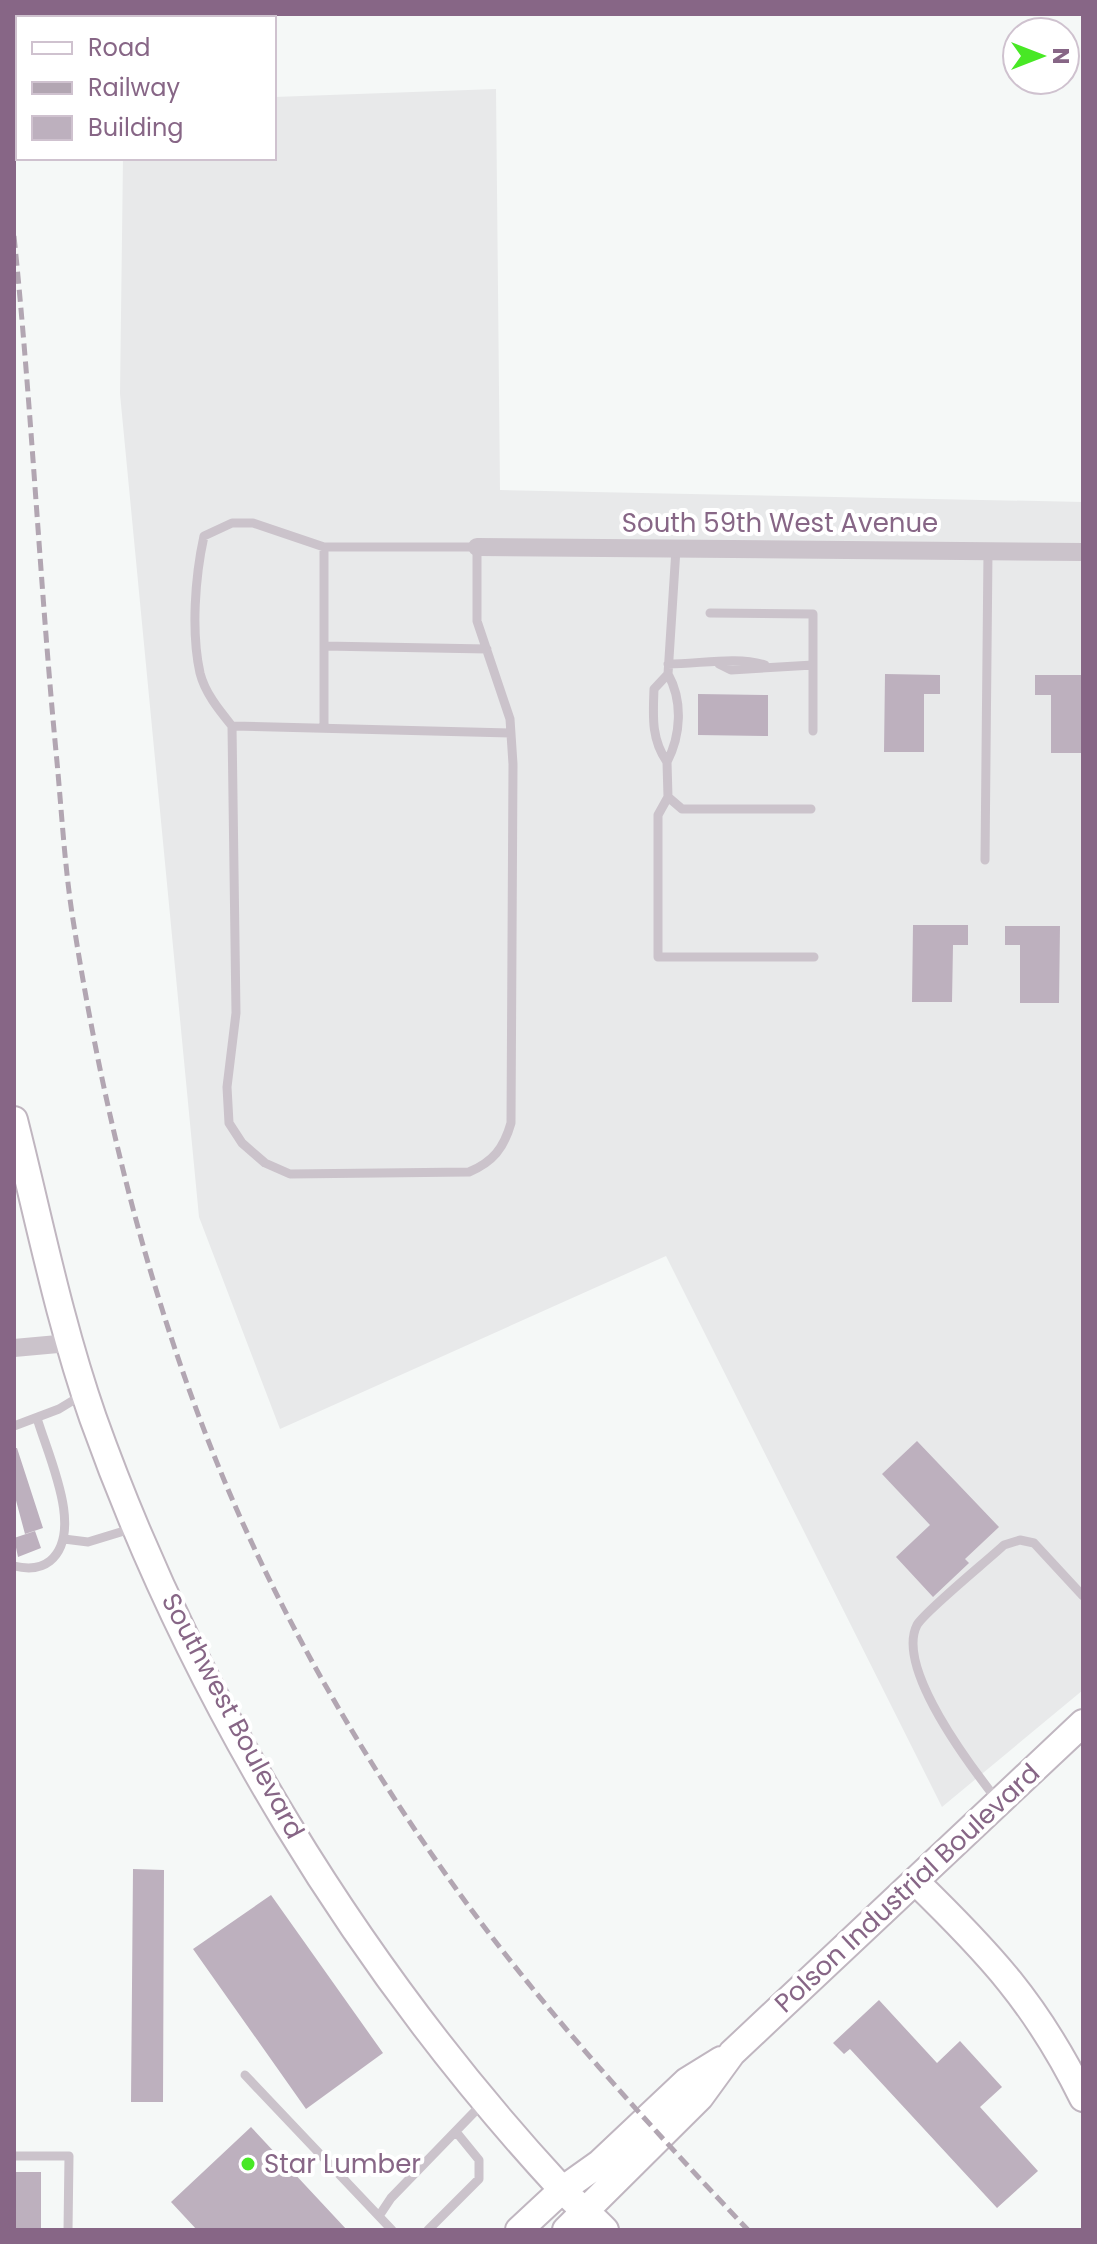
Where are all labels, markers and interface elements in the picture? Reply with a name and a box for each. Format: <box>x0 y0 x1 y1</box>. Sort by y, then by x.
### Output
legend <box>16 16 276 160</box>
north arrow <box>1001 16 1081 96</box>
text: Road <box>88 31 150 64</box>
text: N <box>1045 48 1076 64</box>
text: Railway <box>88 71 181 104</box>
text: Building <box>88 111 184 144</box>
street label: South 59th West Avenue <box>622 505 938 541</box>
street label: Southwest Boulevard <box>153 1587 313 1845</box>
street label: Polson Industrial Boulevard <box>767 1755 1047 2021</box>
place label: Star Lumber <box>264 2146 421 2182</box>
marker: Star Lumber <box>239 2155 257 2173</box>

